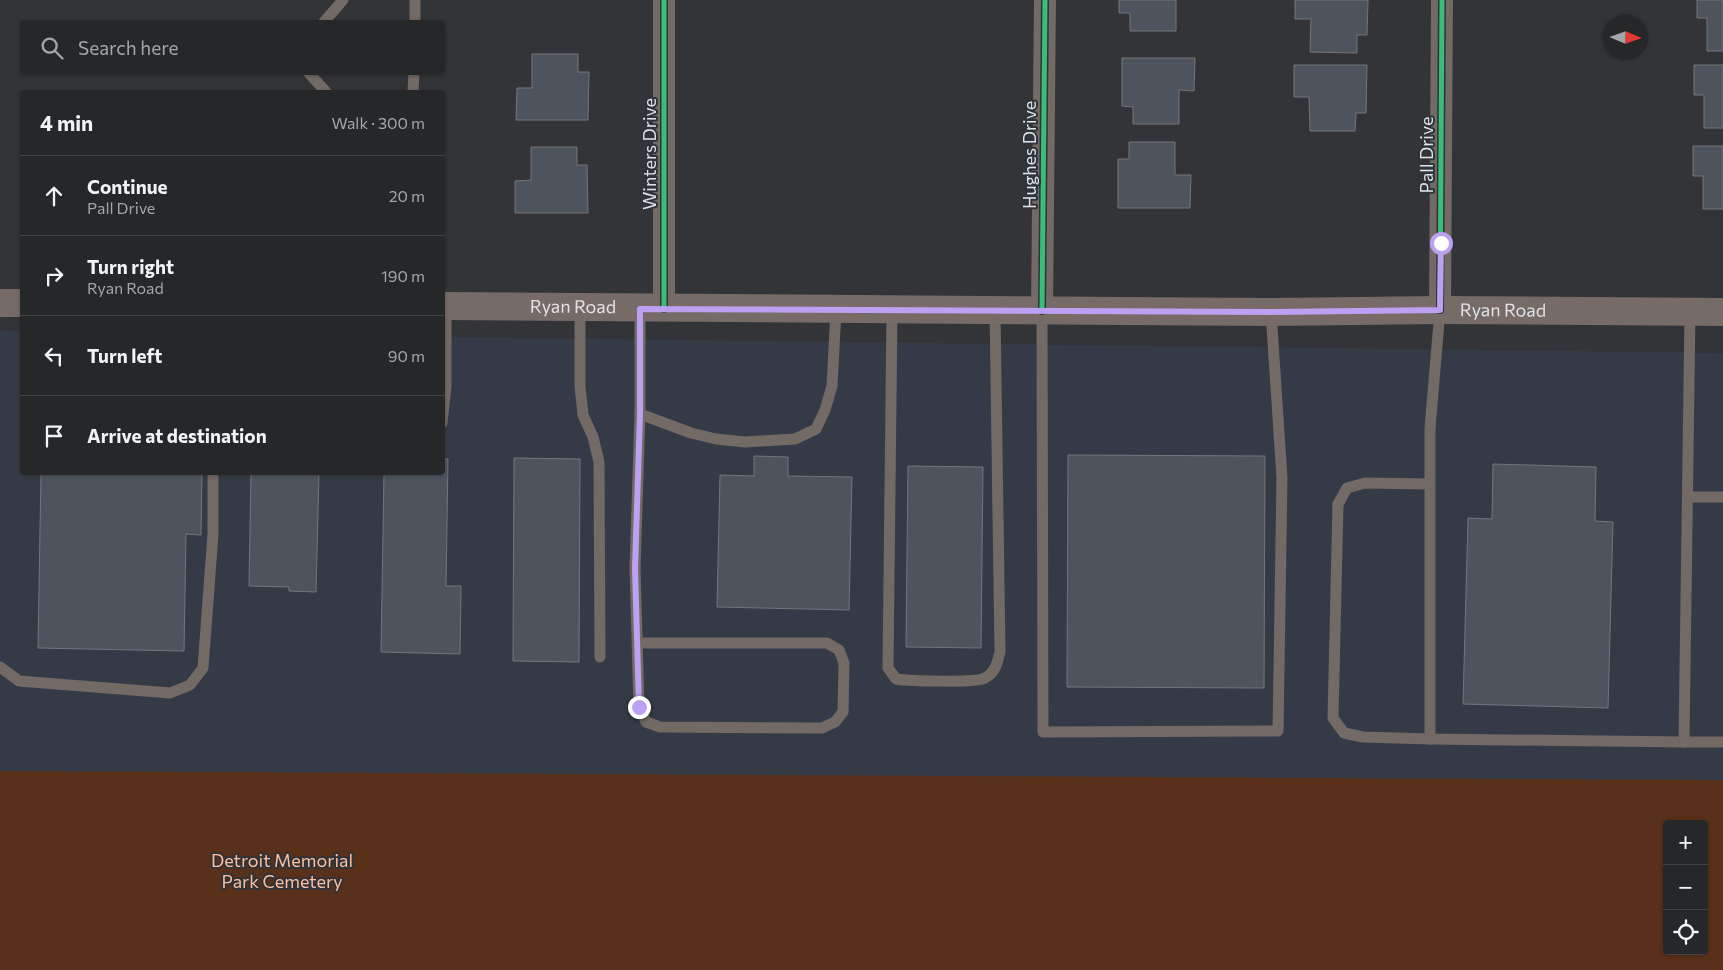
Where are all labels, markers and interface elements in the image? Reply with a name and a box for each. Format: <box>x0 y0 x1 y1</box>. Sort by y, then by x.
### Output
north arrow <box>1603 15 1648 60</box>
search box <box>20 20 445 75</box>
icon: search <box>38 34 66 62</box>
text: Search here <box>78 36 178 59</box>
street label: Winters Drive <box>638 98 660 210</box>
street label: Hughes Drive <box>1018 101 1040 209</box>
text: 4 min <box>40 110 93 135</box>
text: Walk · 300 m <box>331 113 425 132</box>
street label: Pall Drive <box>1415 117 1437 193</box>
text: Continue <box>87 175 167 198</box>
icon: ahead <box>40 182 68 210</box>
text: 20 m <box>389 186 425 205</box>
text: Pall Drive <box>87 198 155 217</box>
route start <box>1430 232 1453 255</box>
text: Turn right <box>87 255 174 278</box>
icon: right <box>40 262 68 290</box>
text: 190 m <box>381 266 425 285</box>
text: Ryan Road <box>87 278 164 297</box>
street label: Ryan Road <box>530 295 616 317</box>
street label: Ryan Road <box>1460 298 1546 321</box>
icon: left <box>40 342 68 370</box>
text: Turn left <box>87 344 162 367</box>
text: 90 m <box>388 346 425 365</box>
icon: arrive <box>40 422 68 450</box>
text: Arrive at destination <box>87 424 267 447</box>
route end <box>628 696 651 719</box>
map controls <box>1663 820 1708 955</box>
button: + <box>1663 820 1708 865</box>
park label: Detroit Memorial Park Cemetery <box>211 849 353 892</box>
button: − <box>1663 865 1708 910</box>
button: locate <box>1663 910 1708 955</box>

